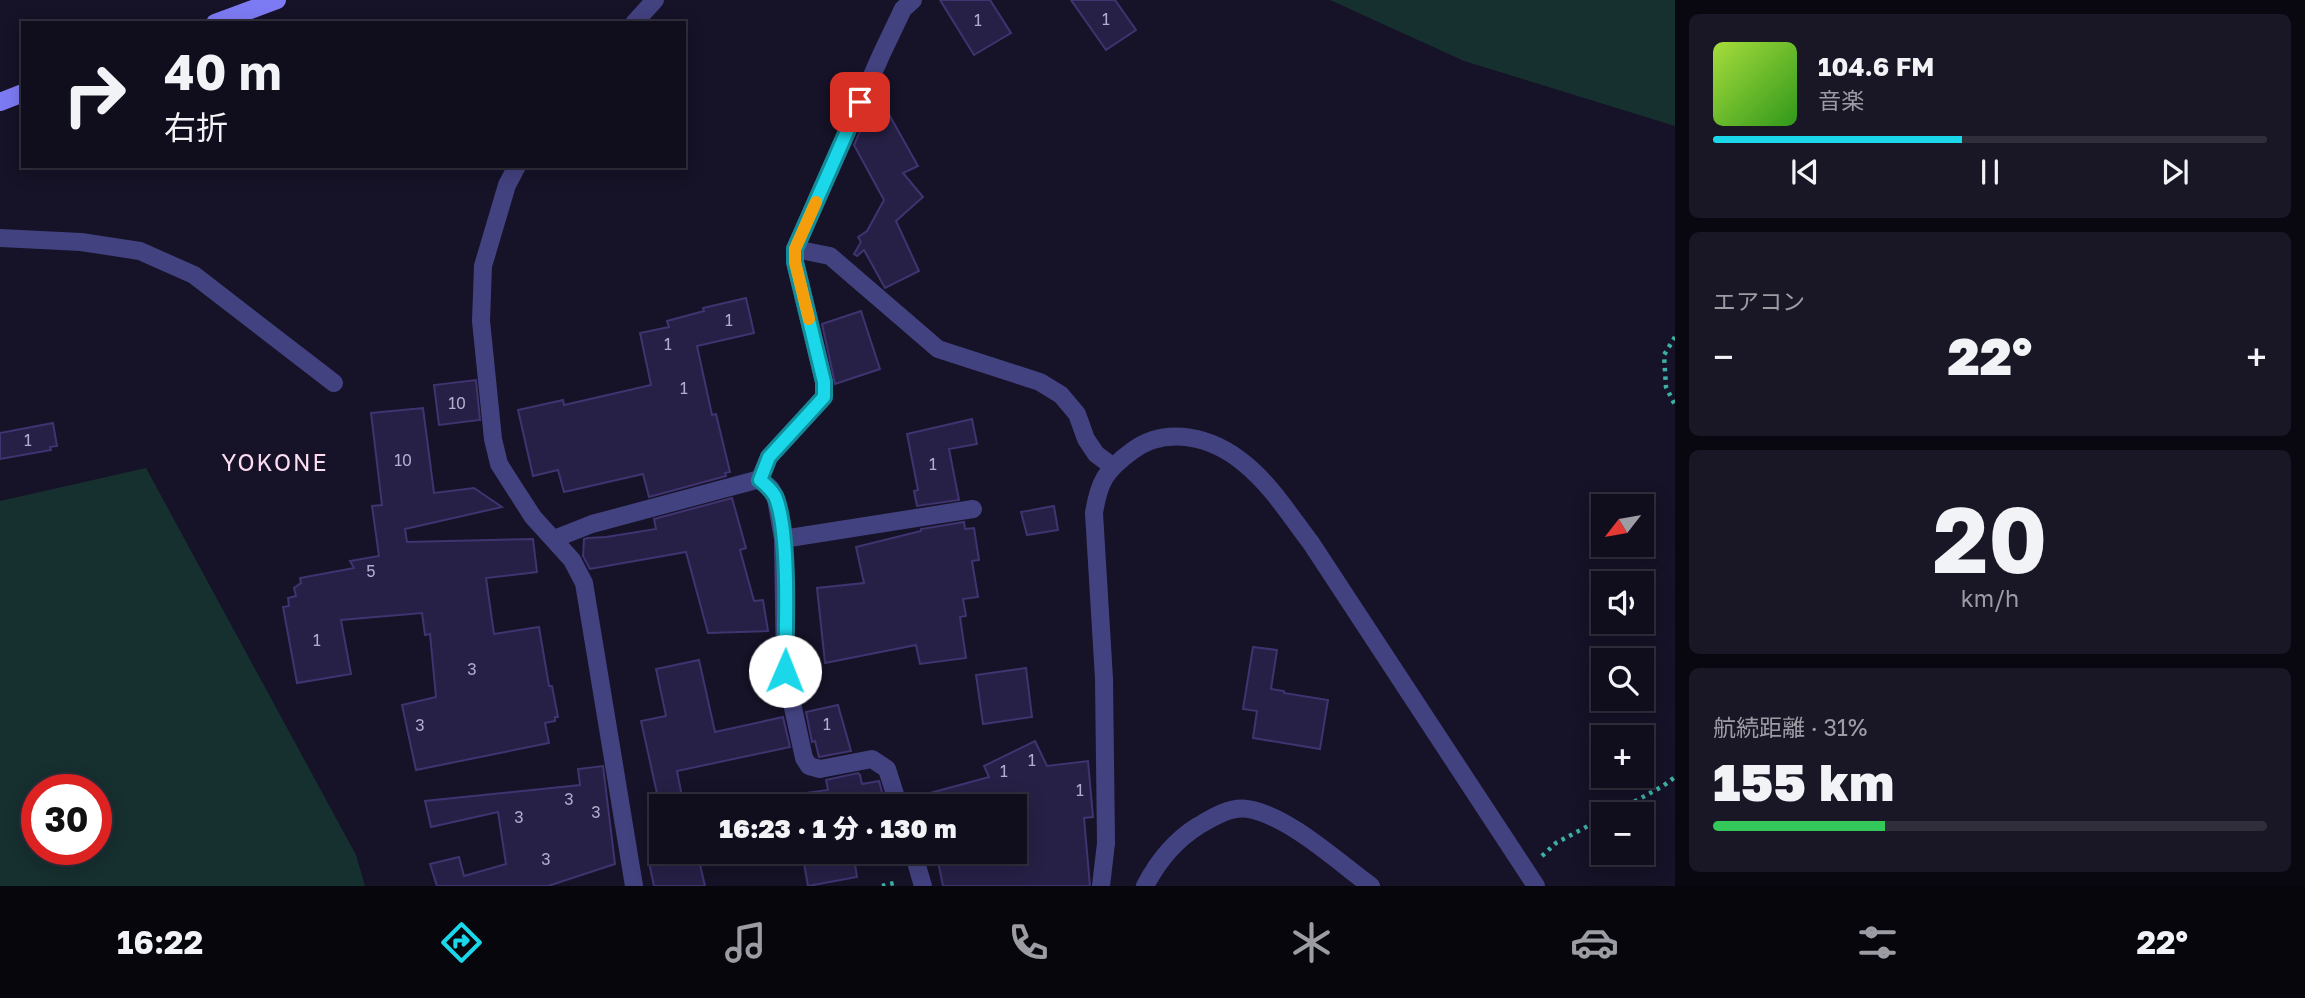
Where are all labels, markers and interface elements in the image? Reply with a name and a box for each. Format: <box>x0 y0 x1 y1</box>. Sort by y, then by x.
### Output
house number: 1 <box>1102 9 1110 29</box>
house number: 1 <box>974 10 982 30</box>
text: 40 m <box>164 42 282 101</box>
icon: right <box>49 49 140 140</box>
text: 104.6 FM <box>1818 51 1934 82</box>
pin <box>830 72 890 132</box>
icon: arrive <box>841 83 879 121</box>
text: 音楽 <box>1818 86 1864 114</box>
text: 右折 <box>164 108 228 146</box>
icon: previous <box>1786 153 1824 191</box>
icon: pause <box>1971 153 2009 191</box>
icon: next <box>2156 153 2194 191</box>
text: エアコン <box>1713 287 1805 315</box>
house number: 1 <box>725 310 733 330</box>
text: 22° <box>1948 324 2032 386</box>
house number: 1 <box>664 334 672 354</box>
text: − <box>1713 334 1734 379</box>
text: + <box>2246 334 2267 379</box>
house number: 1 <box>680 378 688 398</box>
house number: 10 <box>448 393 466 413</box>
house number: 1 <box>24 430 32 450</box>
district label: YOKONE <box>222 448 329 476</box>
house number: 10 <box>394 450 412 470</box>
house number: 1 <box>929 454 937 474</box>
text: 20 <box>1933 484 2047 593</box>
north arrow <box>1591 494 1654 556</box>
map controls <box>1591 494 1654 865</box>
house number: 5 <box>366 561 376 581</box>
button: sound <box>1591 571 1654 634</box>
text: km/h <box>1961 584 2019 612</box>
house number: 1 <box>313 630 321 650</box>
position arrow <box>748 634 822 708</box>
button: search <box>1591 648 1654 711</box>
house number: 3 <box>467 659 477 679</box>
text: 航続距離 · 31% <box>1713 713 1867 741</box>
house number: 1 <box>823 714 831 734</box>
house number: 3 <box>415 715 425 735</box>
button: + <box>1591 725 1654 788</box>
house number: 1 <box>1028 750 1036 770</box>
text: 155 km <box>1713 750 1894 812</box>
house number: 1 <box>1000 761 1008 781</box>
speed limit sign: 30 <box>21 774 112 865</box>
house number: 1 <box>1076 780 1084 800</box>
house number: 3 <box>564 789 574 809</box>
house number: 3 <box>591 802 601 822</box>
button: − <box>1591 802 1654 865</box>
house number: 3 <box>514 807 524 827</box>
text: 16:23 · 1 分 · 130 m <box>719 813 957 844</box>
house number: 3 <box>541 849 551 869</box>
icon: directions <box>437 918 486 967</box>
icon: music <box>721 918 770 967</box>
icon: phone <box>1004 918 1053 967</box>
icon: climate <box>1287 918 1336 967</box>
icon: car <box>1570 918 1619 967</box>
icon: filters <box>1853 918 1902 967</box>
text: 16:22 <box>117 923 203 961</box>
text: 22° <box>2136 923 2188 961</box>

